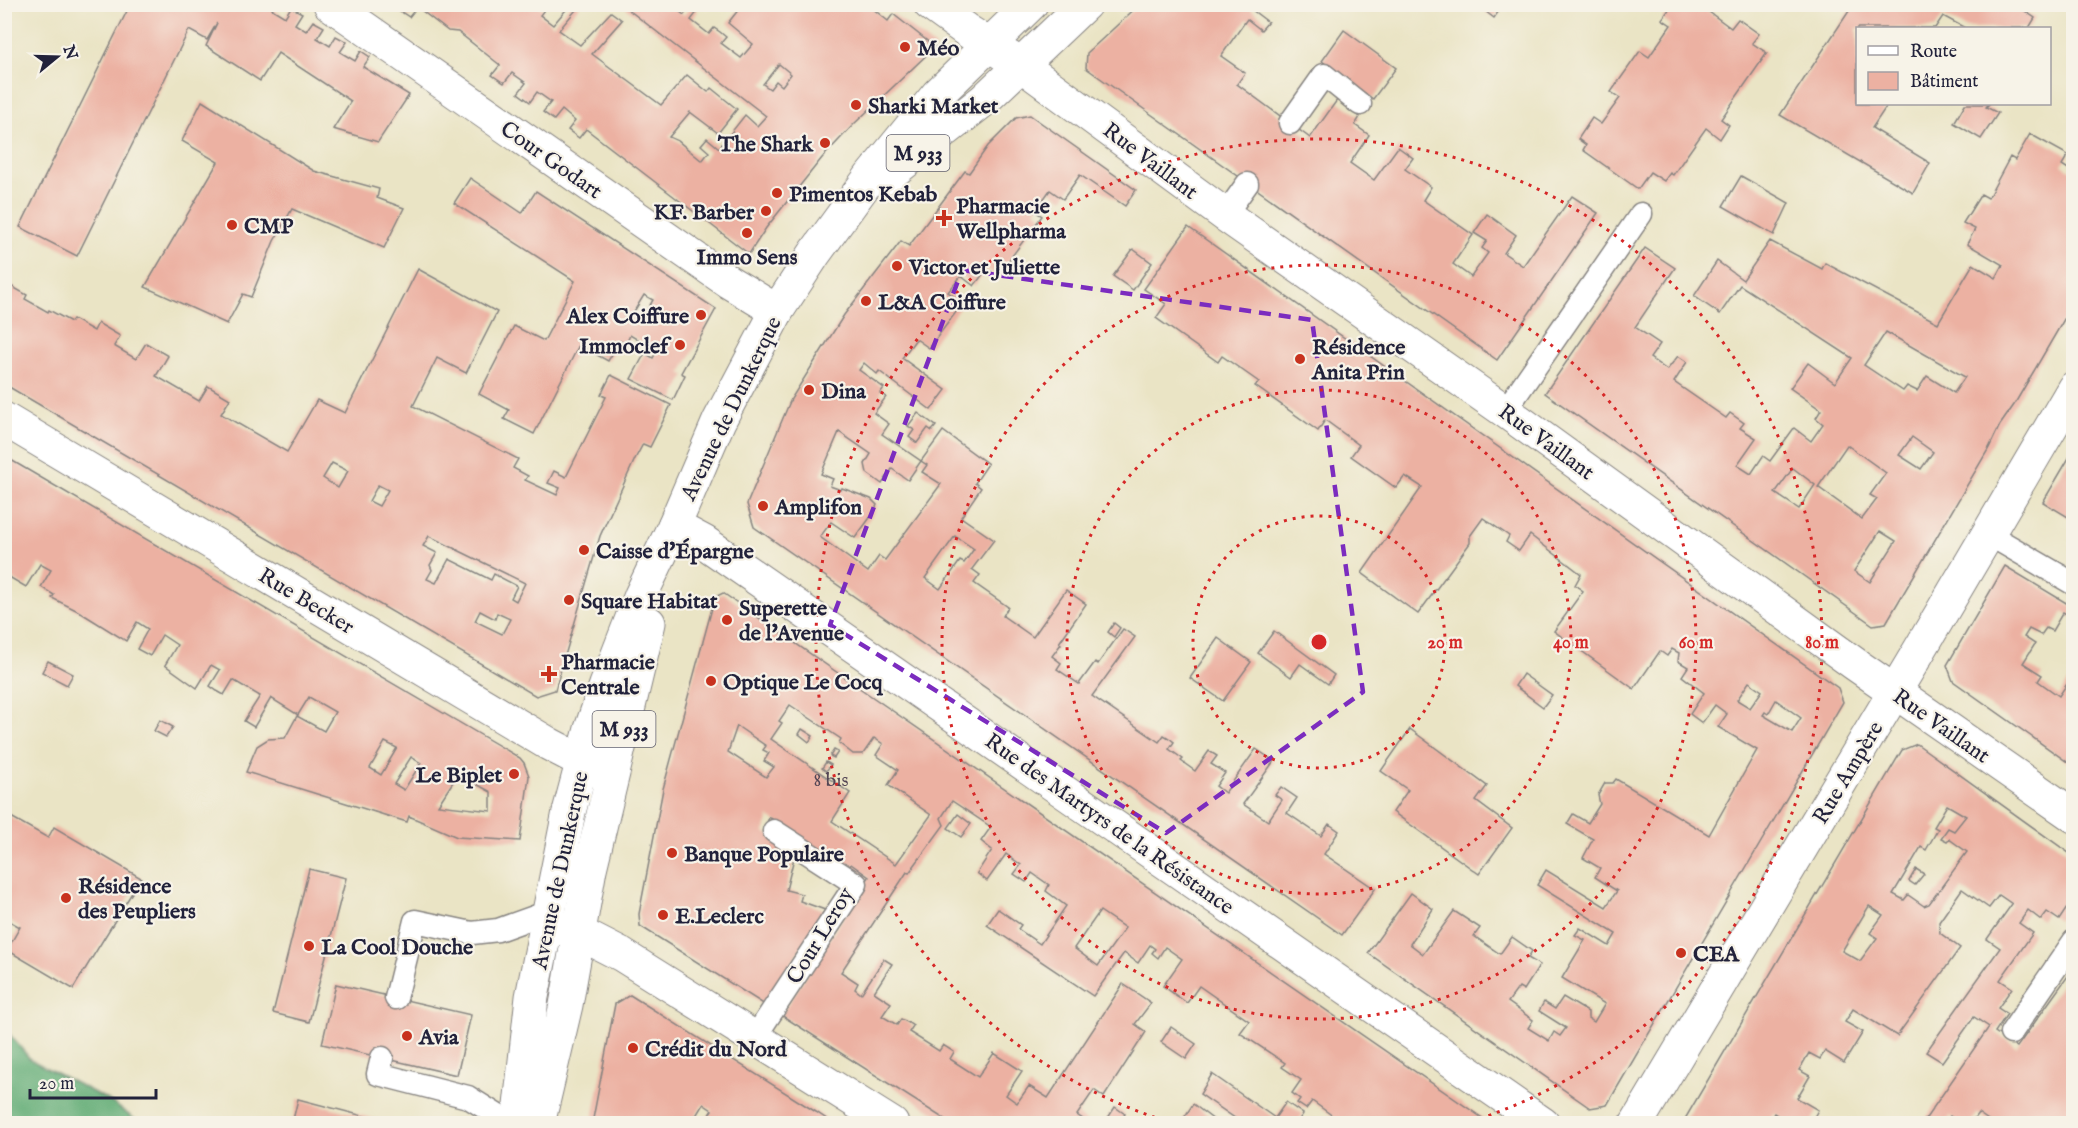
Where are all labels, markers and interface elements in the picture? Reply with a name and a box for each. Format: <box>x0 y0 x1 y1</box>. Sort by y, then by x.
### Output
north arrow <box>27 27 87 87</box>
legend <box>1856 27 2051 105</box>
place label: Méo <box>917 35 960 63</box>
marker: Méo <box>898 40 912 54</box>
text: Route <box>1910 41 1957 64</box>
text: N <box>57 42 81 63</box>
text: Bâtiment <box>1910 71 1979 94</box>
place label: Sharki Market <box>868 93 999 121</box>
marker: Sharki Market <box>849 98 863 112</box>
street label: Cour Godart <box>494 115 608 206</box>
street label: Rue Vaillant <box>1097 117 1203 207</box>
place label: The Shark <box>717 131 814 159</box>
road number: M 933 <box>886 135 950 171</box>
marker: The Shark <box>818 136 832 150</box>
place label: Pimentos Kebab <box>789 181 937 209</box>
marker: Pimentos Kebab <box>770 186 784 200</box>
place label: Pharmacie Wellpharma <box>955 193 1066 246</box>
place label: KF. Barber <box>654 199 755 227</box>
marker: KF. Barber <box>759 204 773 218</box>
marker: Pharmacie Wellpharma <box>937 211 951 225</box>
place label: CMP <box>244 213 293 241</box>
marker: CMP <box>225 218 239 232</box>
marker: Immo Sens <box>740 226 754 240</box>
place label: Immo Sens <box>697 244 798 272</box>
place label: Victor et Juliette <box>908 254 1060 282</box>
marker: Victor et Juliette <box>890 259 904 273</box>
place label: L&A Coiffure <box>878 289 1006 317</box>
marker: L&A Coiffure <box>859 294 873 308</box>
place label: Alex Coiffure <box>566 303 689 331</box>
marker: Alex Coiffure <box>694 308 708 322</box>
street label: Avenue de Dunkerque <box>675 312 789 507</box>
place label: Immoclef <box>579 333 672 361</box>
place label: Résidence Anita Prin <box>1311 334 1405 387</box>
marker: Immoclef <box>673 338 687 352</box>
marker: Résidence Anita Prin <box>1293 352 1307 366</box>
place label: Dina <box>821 378 866 406</box>
marker: Dina <box>802 383 816 397</box>
street label: Rue Vaillant <box>1492 398 1600 487</box>
place label: Amplifon <box>774 494 862 522</box>
marker: Amplifon <box>756 499 770 513</box>
place label: Caisse d'Épargne <box>596 538 754 566</box>
marker: Caisse d'Épargne <box>577 543 591 557</box>
street label: Rue Becker <box>253 562 359 641</box>
place label: Square Habitat <box>581 588 718 616</box>
marker: Square Habitat <box>562 593 576 607</box>
place label: Superette de l'Avenue <box>739 595 844 648</box>
marker: Superette de l'Avenue <box>720 613 734 627</box>
centre of rings <box>1309 632 1329 652</box>
text: 20 m <box>1427 632 1463 655</box>
text: 40 m <box>1553 632 1589 655</box>
text: 60 m <box>1679 632 1713 655</box>
text: 80 m <box>1805 632 1839 655</box>
place label: Pharmacie Centrale <box>561 649 655 702</box>
marker: Pharmacie Centrale <box>542 667 556 681</box>
place label: Optique Le Cocq <box>723 669 883 697</box>
marker: Optique Le Cocq <box>704 674 718 688</box>
street label: Rue Vaillant <box>1887 683 1995 771</box>
road number: M 933 <box>592 711 656 747</box>
street label: Rue Ampère <box>1807 717 1890 830</box>
street label: Rue des Martyrs de la Résistance <box>979 728 1239 922</box>
place label: Le Biplet <box>416 762 502 790</box>
marker: Le Biplet <box>507 767 521 781</box>
house number: 8 bis <box>813 768 849 793</box>
street label: Avenue de Dunkerque <box>526 769 596 973</box>
place label: Banque Populaire <box>684 841 844 869</box>
marker: Banque Populaire <box>665 846 679 860</box>
place label: Résidence des Peupliers <box>78 873 196 926</box>
street label: Cour Leroy <box>781 882 861 990</box>
marker: Résidence des Peupliers <box>59 891 73 905</box>
place label: E.Leclerc <box>675 903 764 931</box>
marker: E.Leclerc <box>656 908 670 922</box>
place label: La Cool Douche <box>321 934 473 962</box>
marker: La Cool Douche <box>302 939 316 953</box>
place label: CEA <box>1693 941 1740 969</box>
marker: CEA <box>1674 946 1688 960</box>
place label: Avia <box>418 1024 459 1052</box>
marker: Avia <box>400 1029 414 1043</box>
place label: Crédit du Nord <box>645 1036 788 1064</box>
marker: Crédit du Nord <box>626 1041 640 1055</box>
scale bar <box>30 1062 156 1100</box>
text: 20 m <box>39 1073 74 1096</box>

